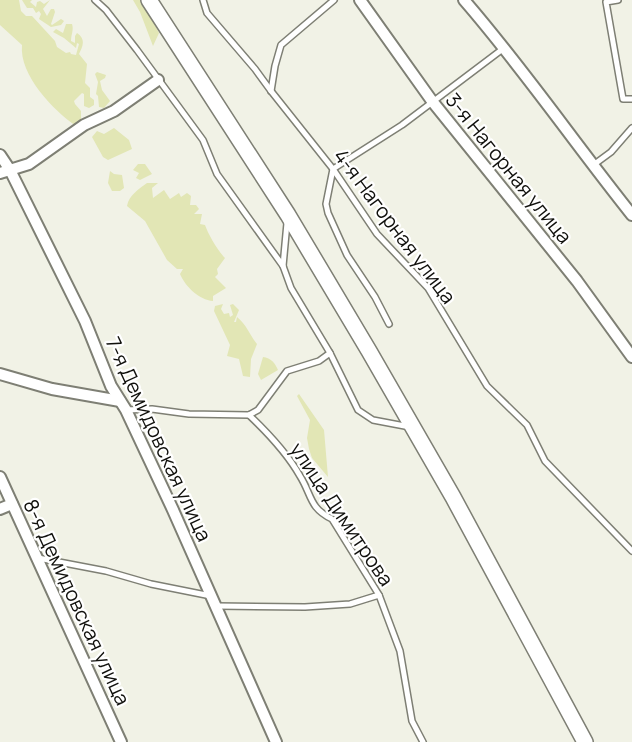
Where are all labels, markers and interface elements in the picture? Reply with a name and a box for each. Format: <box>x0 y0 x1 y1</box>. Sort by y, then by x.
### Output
street label: 3-я Нагорная улица <box>440 87 578 249</box>
street label: 4-я Нагорная улица <box>328 143 462 309</box>
street label: 7-я Демидовская улица <box>100 332 218 546</box>
street label: улица Димитрова <box>284 437 400 591</box>
street label: 8-я Демидовская улица <box>17 495 137 709</box>

